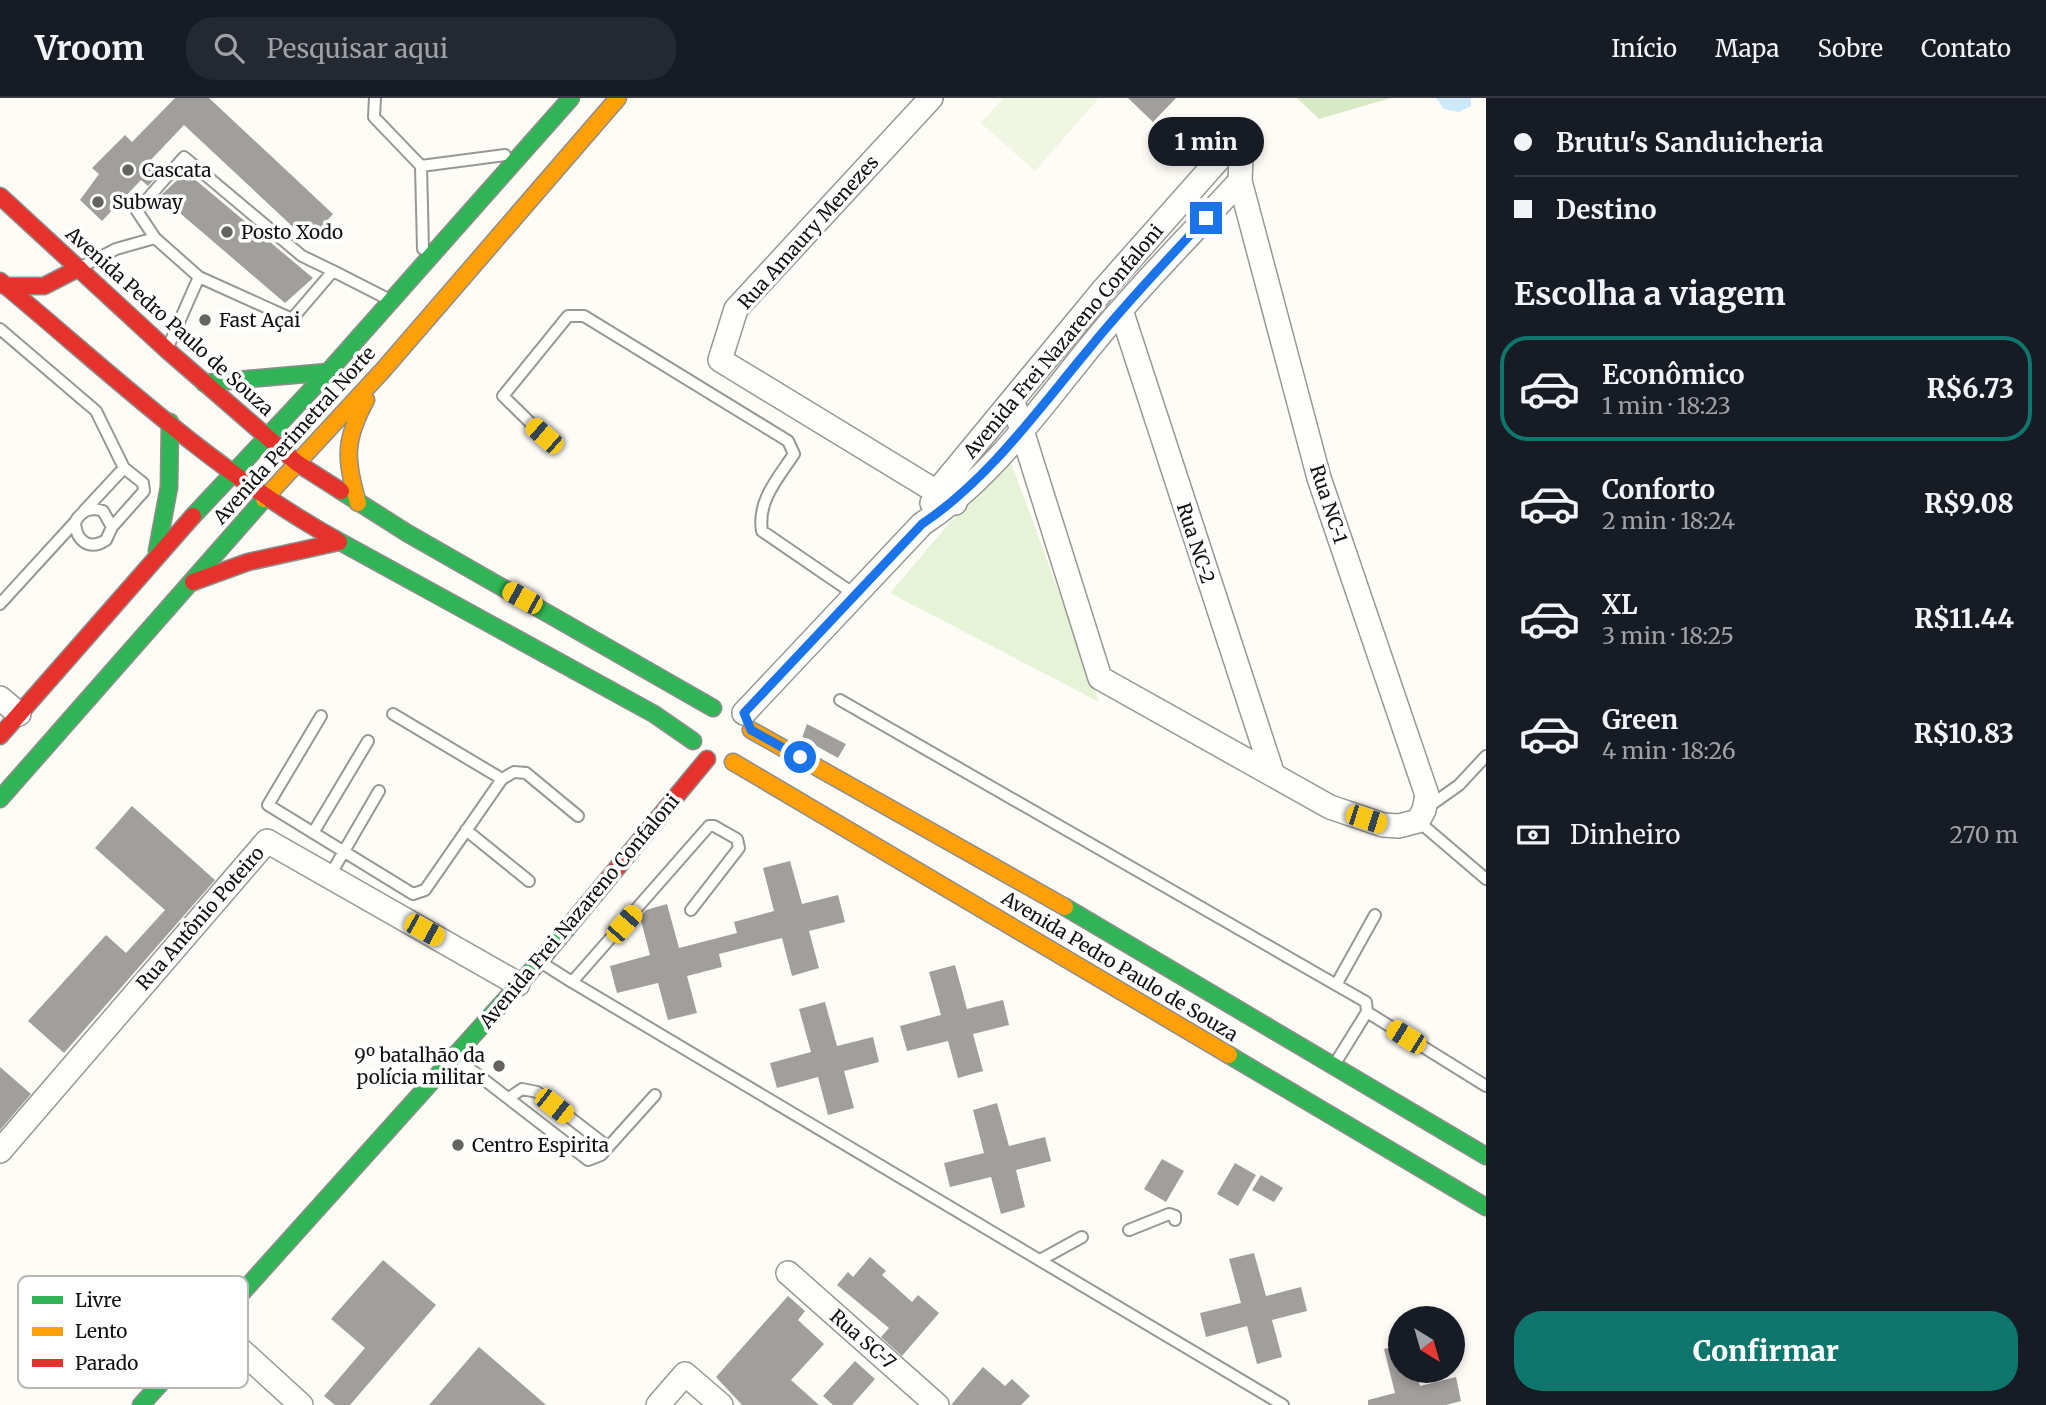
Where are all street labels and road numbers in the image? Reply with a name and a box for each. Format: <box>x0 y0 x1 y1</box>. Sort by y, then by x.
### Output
street label: Rua Amaury Menezes <box>733 150 883 314</box>
street label: Avenida Frei Nazareno Confaloni <box>957 219 1168 464</box>
street label: Avenida Pedro Paulo de Souza <box>60 221 279 421</box>
street label: Avenida Perimetral Norte <box>207 341 380 530</box>
street label: Rua NC-1 <box>1305 462 1353 547</box>
street label: Rua NC-2 <box>1172 500 1220 586</box>
street label: Avenida Frei Nazareno Confaloni <box>473 789 684 1034</box>
street label: Rua Antônio Poteiro <box>131 841 269 995</box>
street label: Avenida Pedro Paulo de Souza <box>997 885 1243 1046</box>
street label: Rua SC-7 <box>825 1304 901 1374</box>

